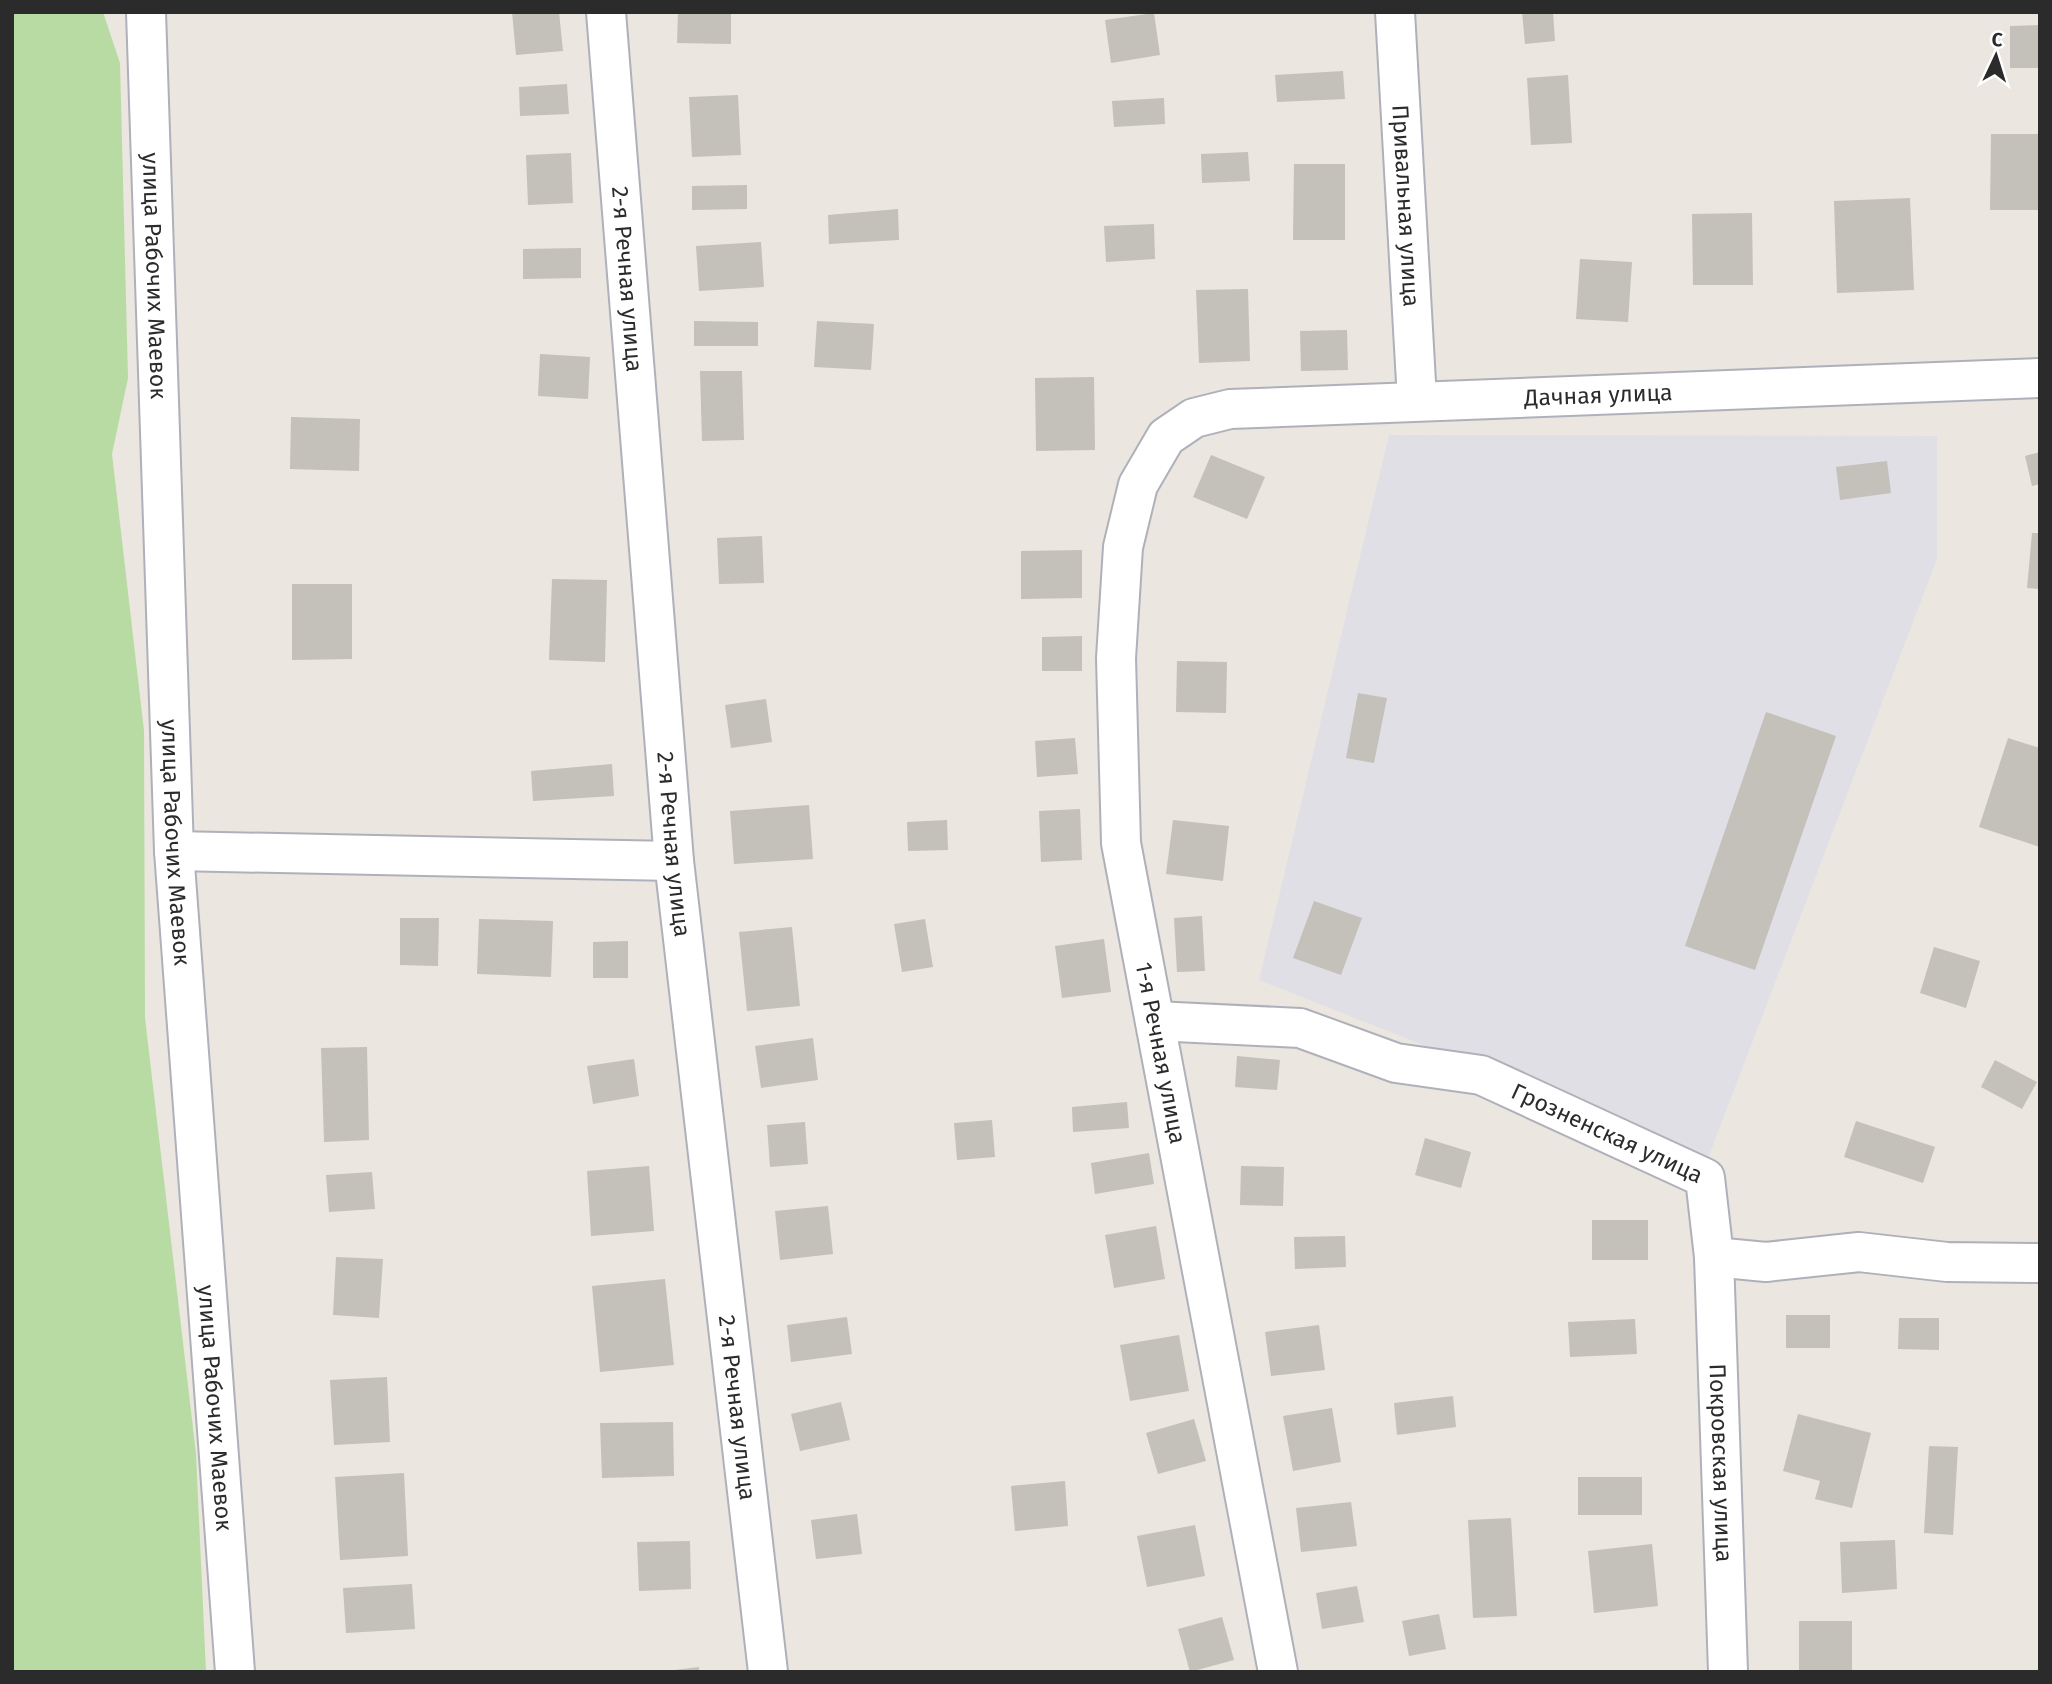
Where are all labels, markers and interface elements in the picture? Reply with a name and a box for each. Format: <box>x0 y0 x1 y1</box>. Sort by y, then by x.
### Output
north arrow <box>1961 21 2031 91</box>
text: С <box>1991 28 2003 51</box>
street label: Привальная улица <box>1386 104 1426 308</box>
street label: улица Рабочих Маевок <box>137 152 173 400</box>
street label: 2-я Речная улица <box>606 185 649 373</box>
street label: Дачная улица <box>1523 378 1673 412</box>
street label: улица Рабочих Маевок <box>156 719 196 967</box>
street label: 2-я Речная улица <box>651 750 697 938</box>
street label: 1-я Речная улица <box>1130 960 1192 1146</box>
street label: Грозненская улица <box>1507 1077 1707 1189</box>
street label: улица Рабочих Маевок <box>192 1284 238 1532</box>
street label: 2-я Речная улица <box>713 1314 762 1502</box>
street label: Покровская улица <box>1704 1363 1738 1563</box>

